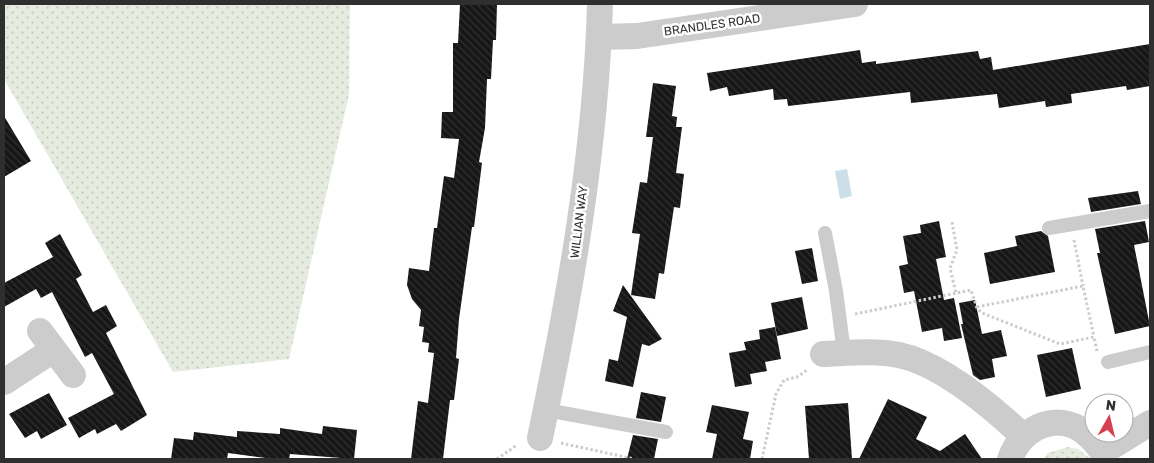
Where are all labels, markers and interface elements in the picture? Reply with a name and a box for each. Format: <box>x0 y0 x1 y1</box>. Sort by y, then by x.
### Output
street label: BRANDLES ROAD <box>663 11 761 39</box>
street label: WILLIAN WAY <box>568 185 590 259</box>
north arrow <box>1084 393 1134 443</box>
text: N <box>1105 397 1117 415</box>

